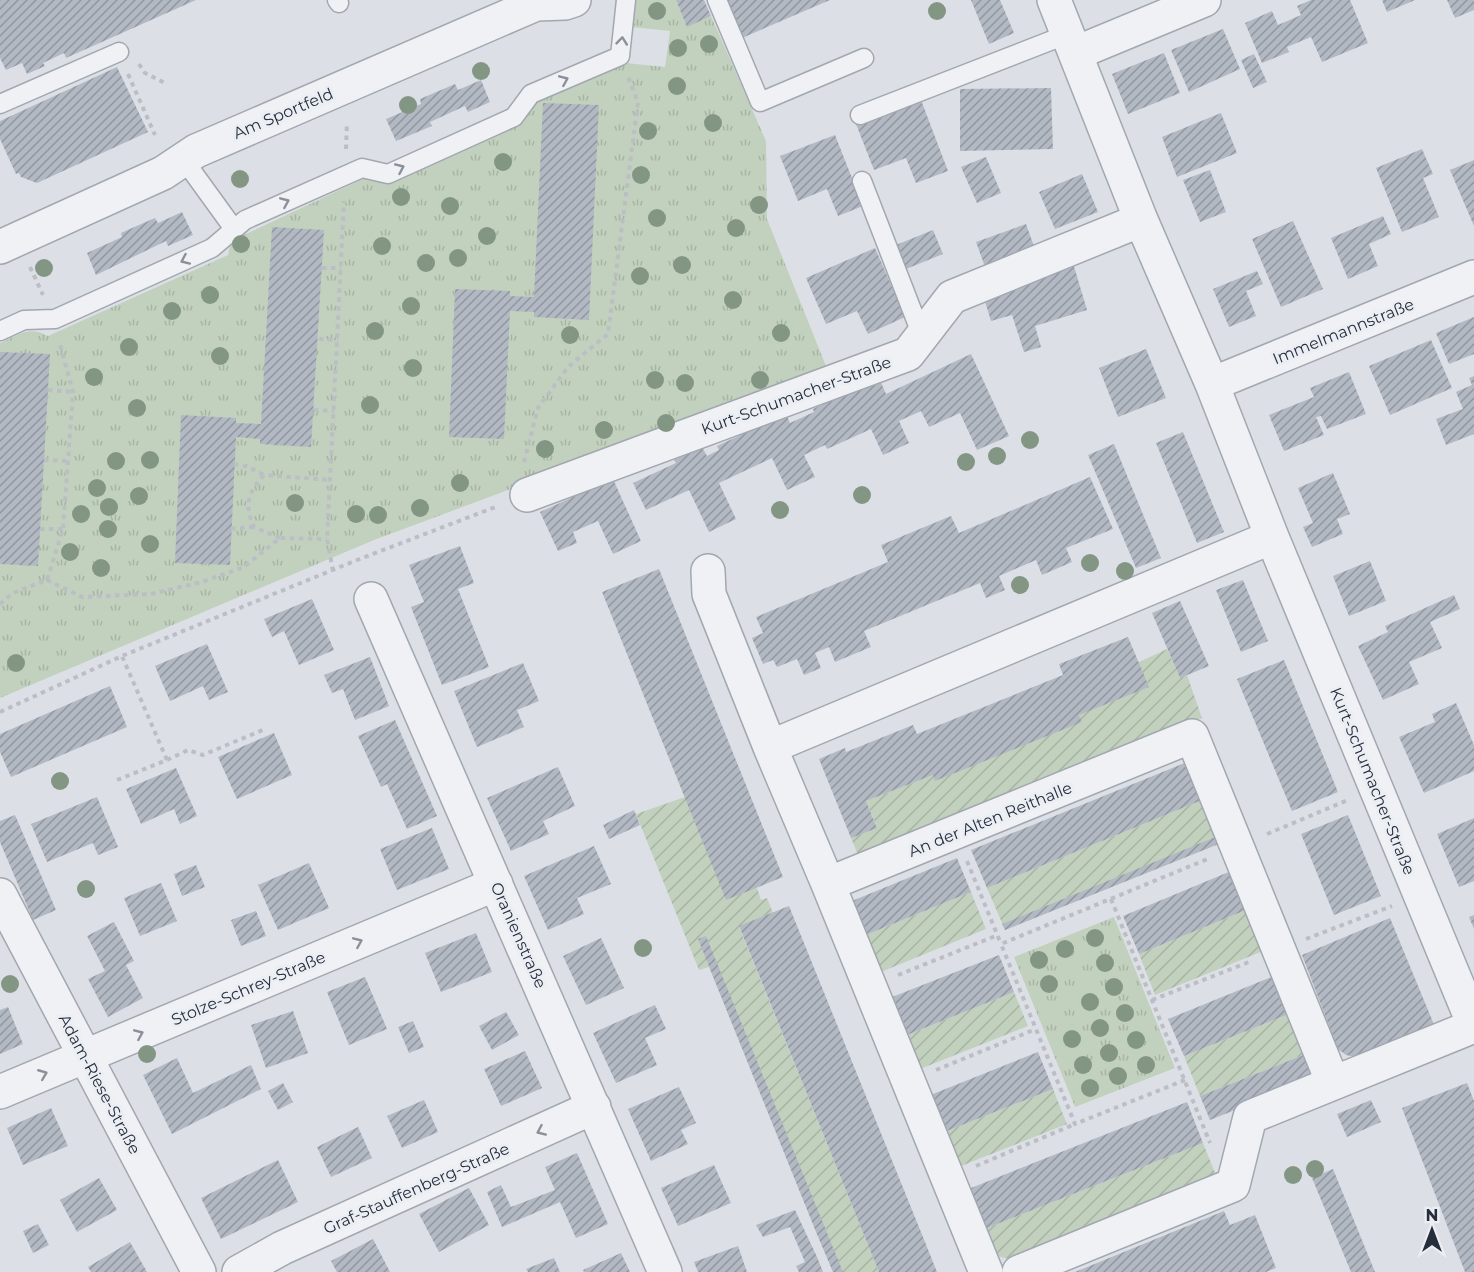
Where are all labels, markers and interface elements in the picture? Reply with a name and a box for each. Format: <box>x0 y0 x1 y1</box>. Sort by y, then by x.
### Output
one-way arrow <box>615 36 628 45</box>
one-way arrow <box>557 75 568 87</box>
street label: Am Sportfeld <box>230 84 336 143</box>
one-way arrow <box>393 164 404 176</box>
one-way arrow <box>279 197 290 209</box>
one-way arrow <box>180 253 191 265</box>
street label: Immelmannstraße <box>1270 294 1417 368</box>
street label: Kurt-Schumacher-Straße <box>699 352 894 439</box>
street label: Kurt-Schumacher-Straße <box>1326 685 1419 878</box>
street label: An der Alten Reithalle <box>906 778 1075 861</box>
street label: Oranienstraße <box>487 879 550 991</box>
one-way arrow <box>351 937 362 949</box>
street label: Stolze-Schrey-Straße <box>168 947 328 1030</box>
street label: Adam-Riese-Straße <box>55 1011 144 1157</box>
one-way arrow <box>133 1029 144 1041</box>
one-way arrow <box>36 1069 47 1081</box>
one-way arrow <box>536 1124 547 1136</box>
street label: Graf-Stauffenberg-Straße <box>320 1139 512 1238</box>
north arrow <box>1402 1200 1462 1260</box>
text: N <box>1426 1206 1438 1225</box>

